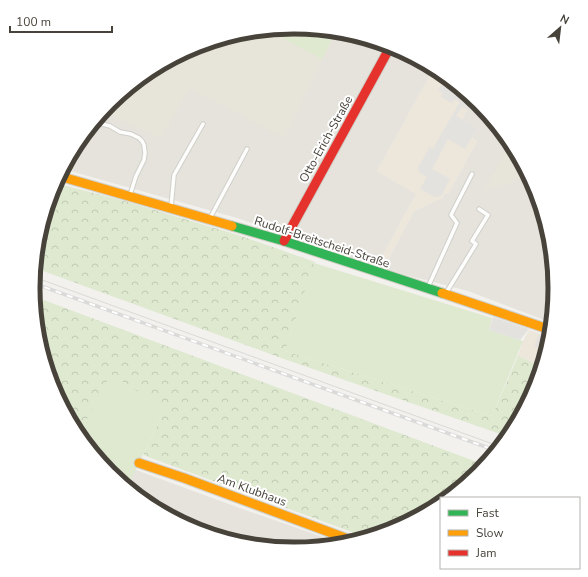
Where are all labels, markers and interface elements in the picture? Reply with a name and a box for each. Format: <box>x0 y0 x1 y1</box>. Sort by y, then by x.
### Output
scale bar <box>10 8 112 34</box>
north arrow <box>540 8 580 48</box>
text: N <box>557 11 572 28</box>
text: 100 m <box>16 14 51 30</box>
street label: Otto-Erich-Straße <box>296 93 356 185</box>
street label: Rudolf-Breitscheid-Straße <box>252 213 392 271</box>
street label: Am Klubhaus <box>215 470 289 510</box>
legend <box>440 497 580 569</box>
text: Fast <box>476 505 499 521</box>
text: Slow <box>476 525 504 541</box>
text: Jam <box>475 545 497 561</box>

